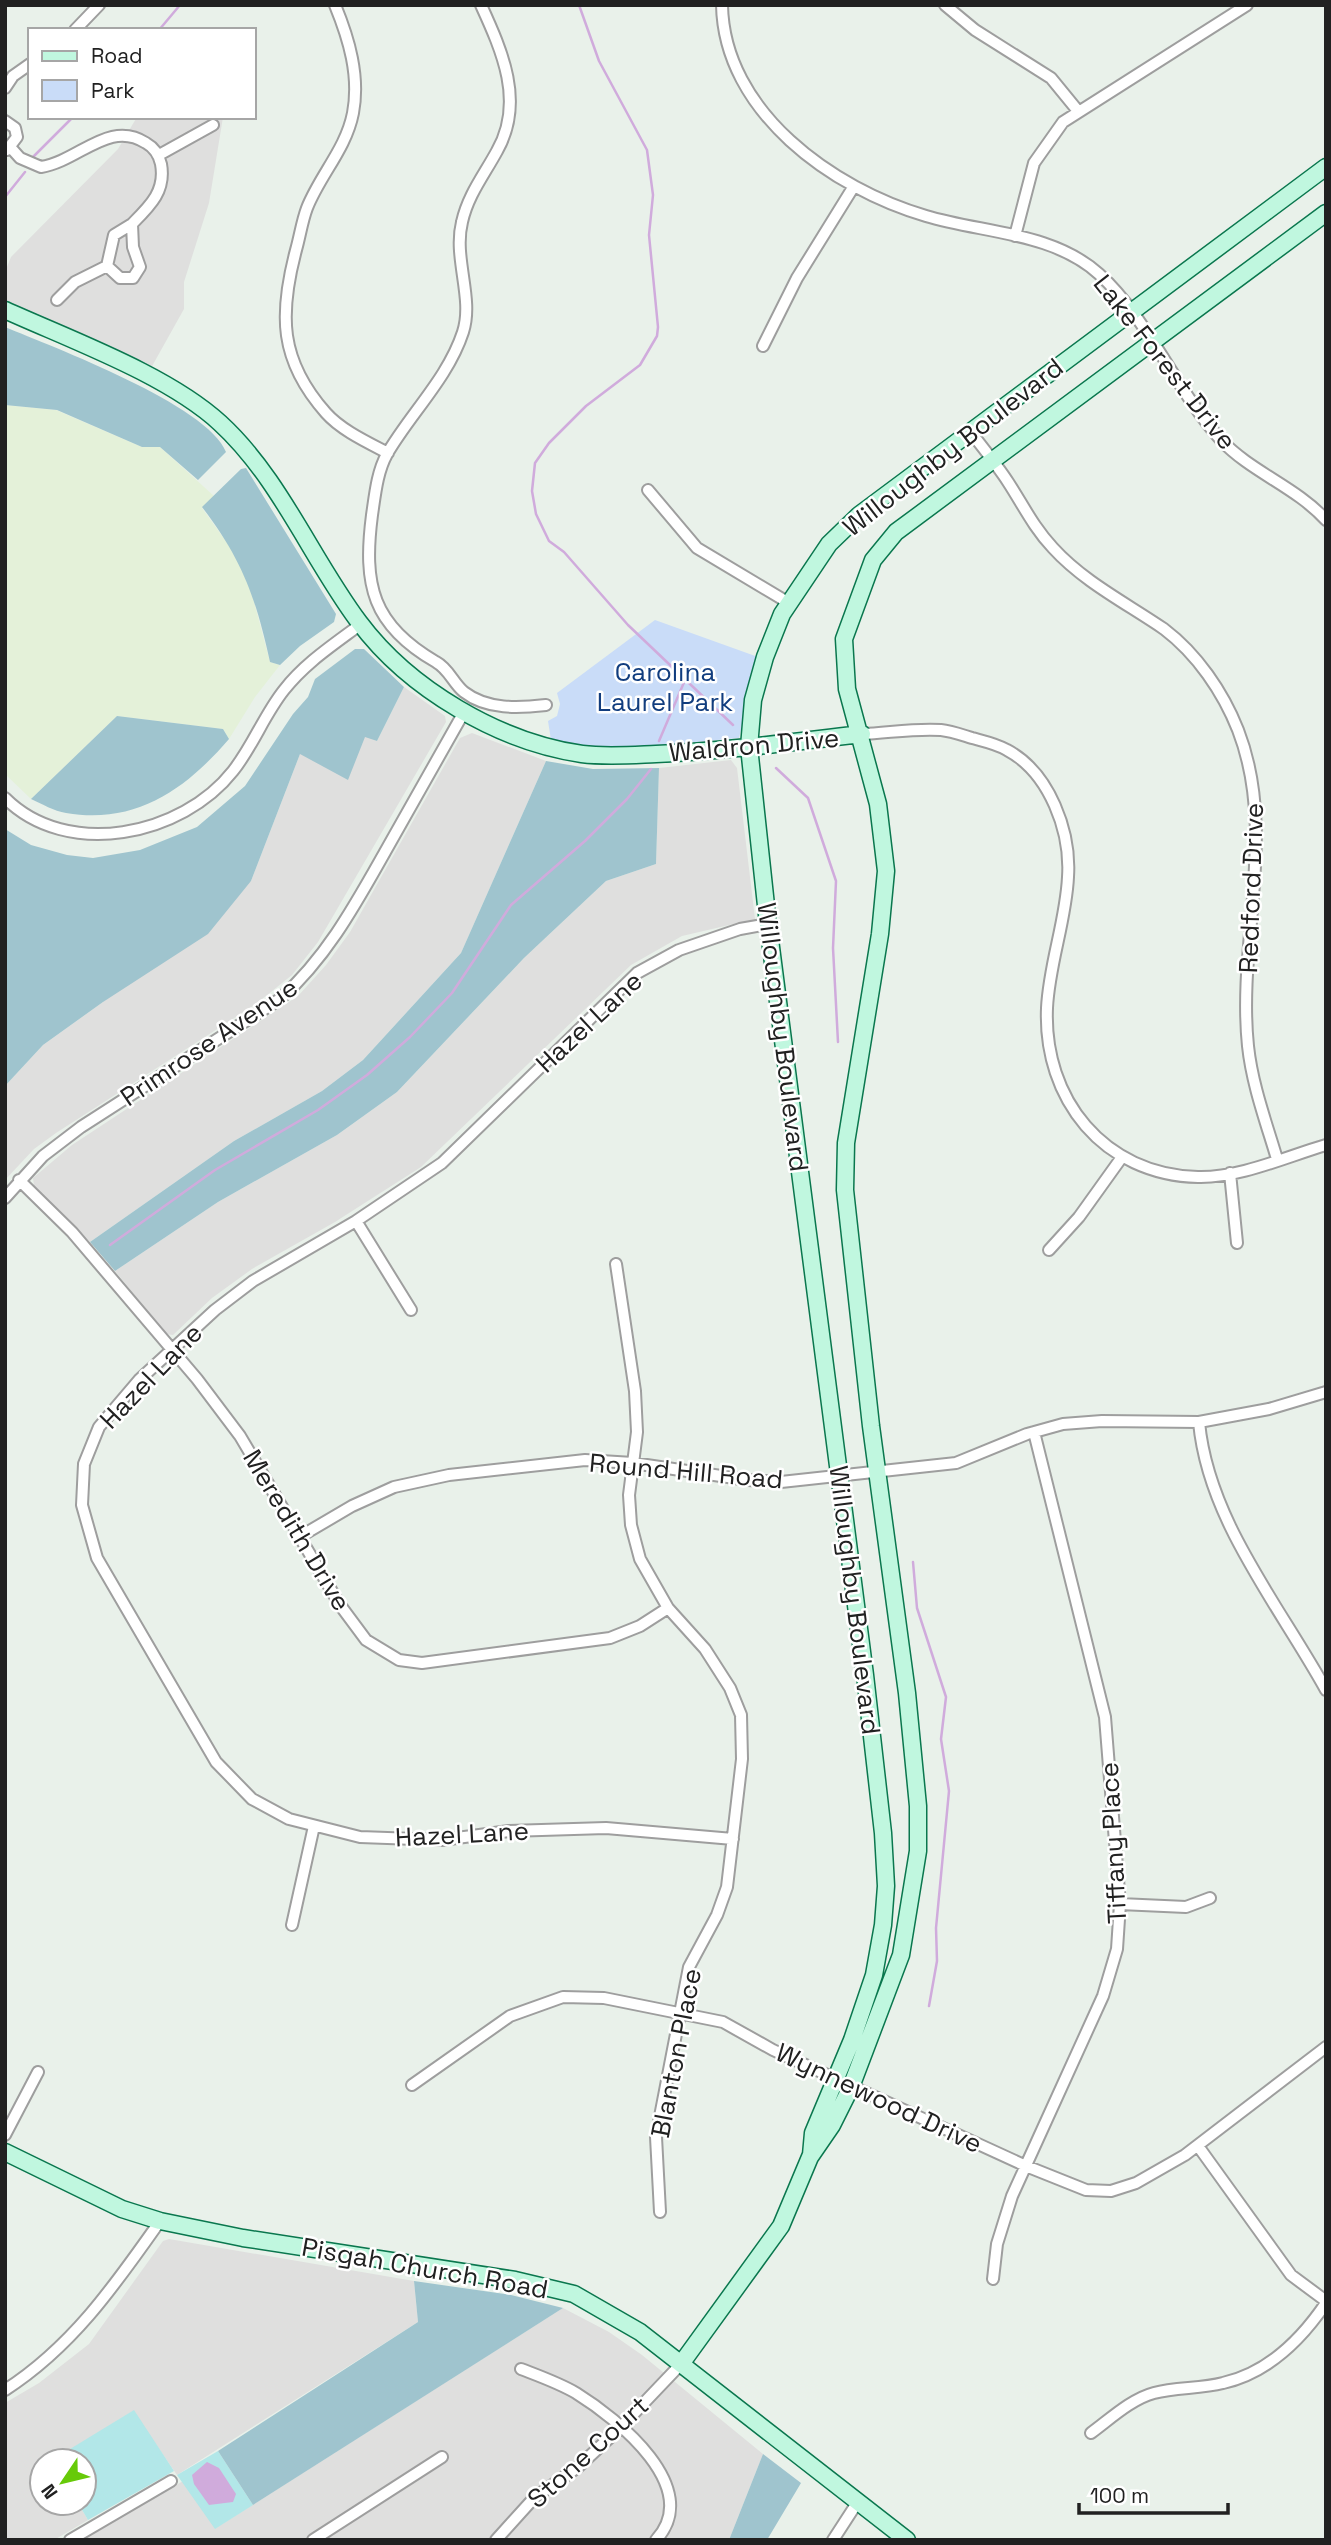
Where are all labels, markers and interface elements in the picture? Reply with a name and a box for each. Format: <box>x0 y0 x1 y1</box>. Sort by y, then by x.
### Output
legend <box>28 28 256 119</box>
text: Road <box>91 42 143 69</box>
text: Park <box>91 77 135 104</box>
street label: Lake Forest Drive <box>1086 267 1244 457</box>
street label: Willoughby Boulevard <box>836 350 1070 544</box>
park label: Carolina Laurel Park <box>597 655 733 719</box>
street label: Waldron Drive <box>667 721 841 769</box>
street label: Redford Drive <box>1231 802 1271 974</box>
street label: Willoughby Boulevard <box>750 901 816 1173</box>
street label: Hazel Lane <box>528 964 650 1080</box>
street label: Primrose Avenue <box>114 970 304 1114</box>
street label: Hazel Lane <box>92 1316 210 1436</box>
street label: Meredith Drive <box>235 1443 359 1617</box>
street label: Round Hill Road <box>588 1446 784 1496</box>
street label: Willoughby Boulevard <box>822 1464 888 1736</box>
street label: Tiffany Place <box>1092 1761 1134 1925</box>
street label: Hazel Lane <box>394 1814 530 1854</box>
street label: Blanton Place <box>643 1965 709 2141</box>
street label: Wynnewood Drive <box>770 2035 988 2161</box>
street label: Pisgah Church Road <box>299 2230 551 2306</box>
street label: Stone Court <box>520 2389 656 2515</box>
north arrow <box>28 2447 98 2517</box>
scale bar <box>1079 2472 1228 2516</box>
text: N <box>36 2479 63 2504</box>
text: 100 m <box>1090 2482 1149 2509</box>

